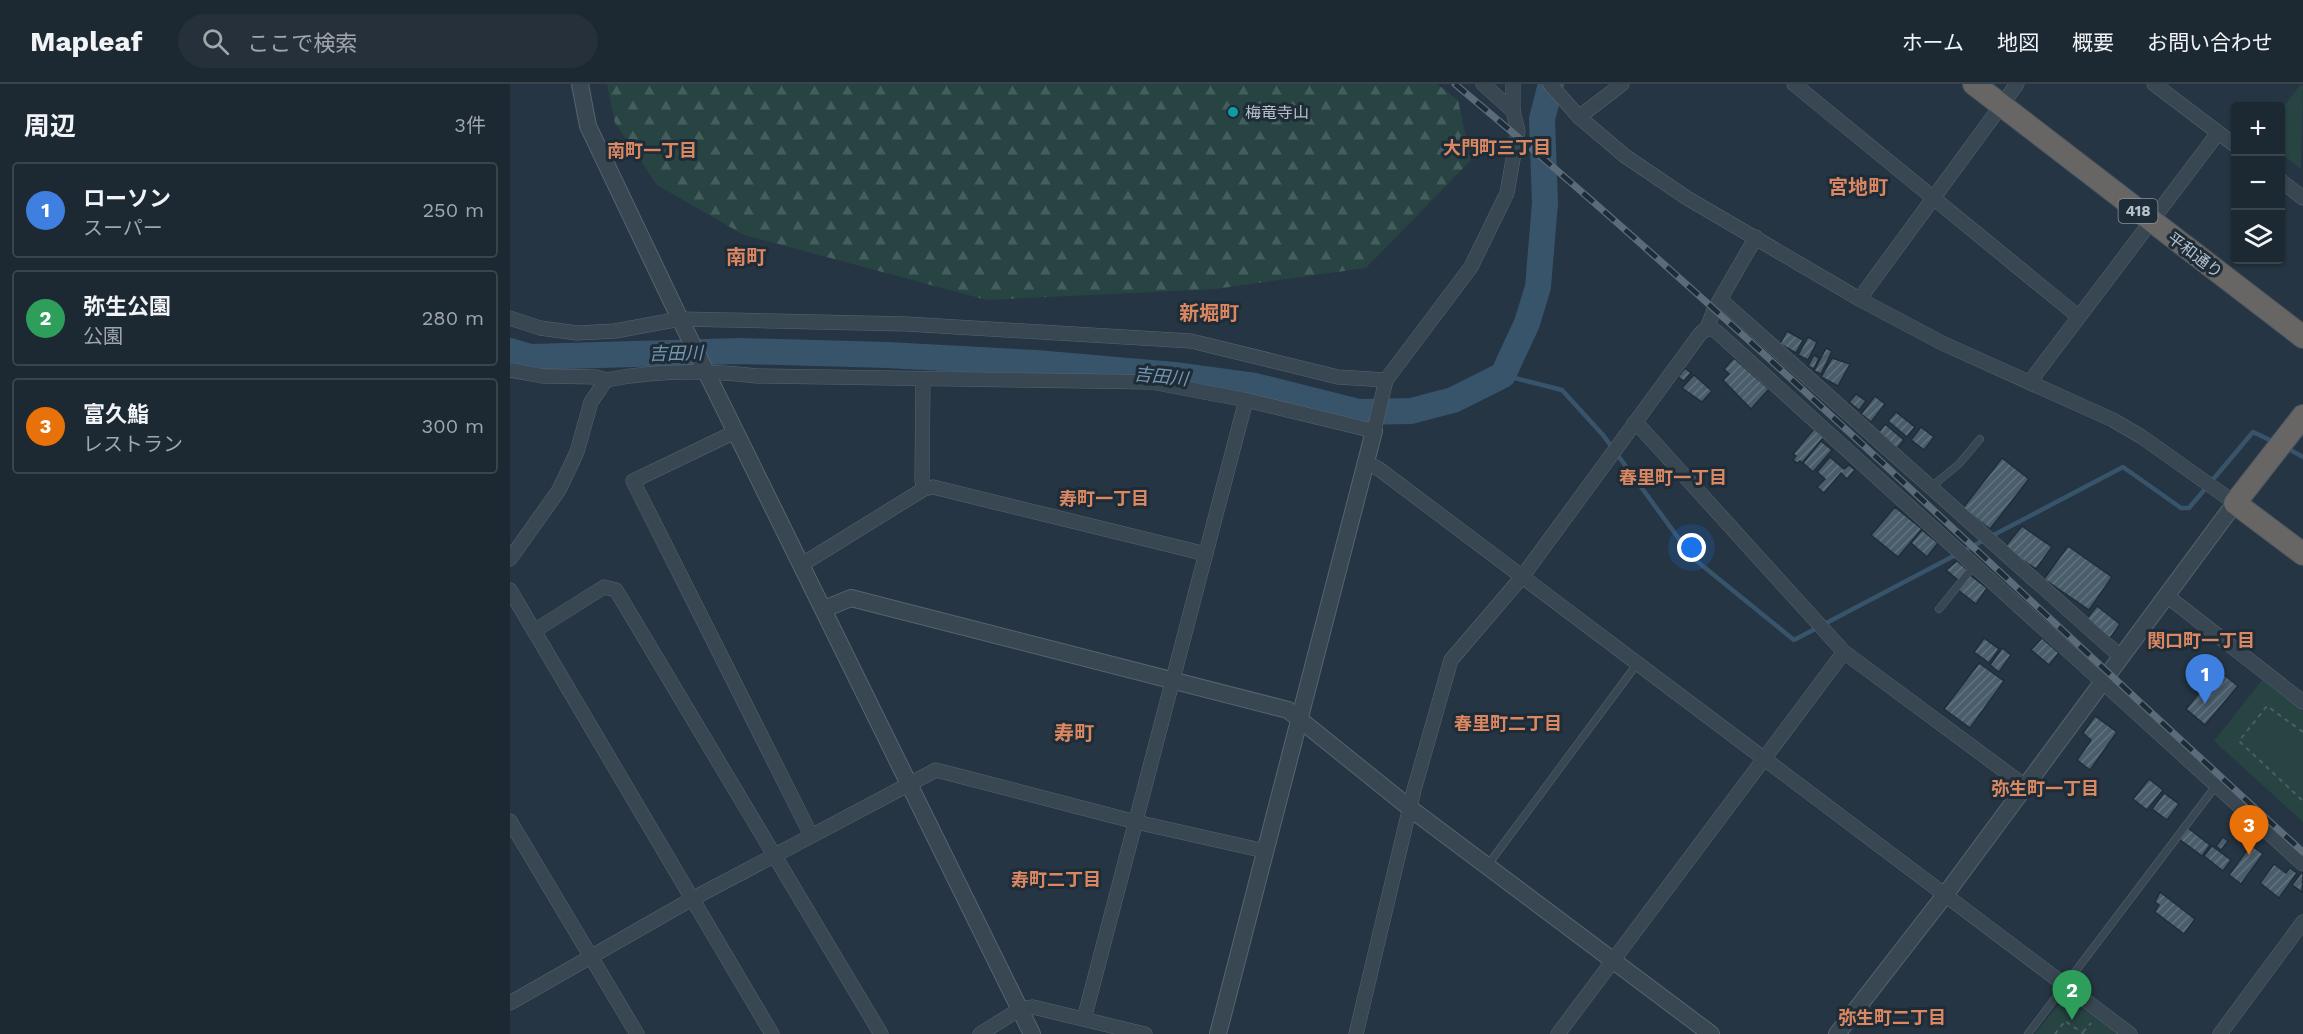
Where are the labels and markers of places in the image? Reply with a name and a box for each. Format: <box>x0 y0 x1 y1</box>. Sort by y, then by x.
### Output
place label: 梅竜寺山 <box>1245 103 1309 122</box>
marker: 梅竜寺山 <box>1226 105 1240 119</box>
pin: 1 <box>2186 654 2224 704</box>
pin: 3 <box>2230 806 2268 855</box>
pin: 2 <box>2052 970 2092 1020</box>

